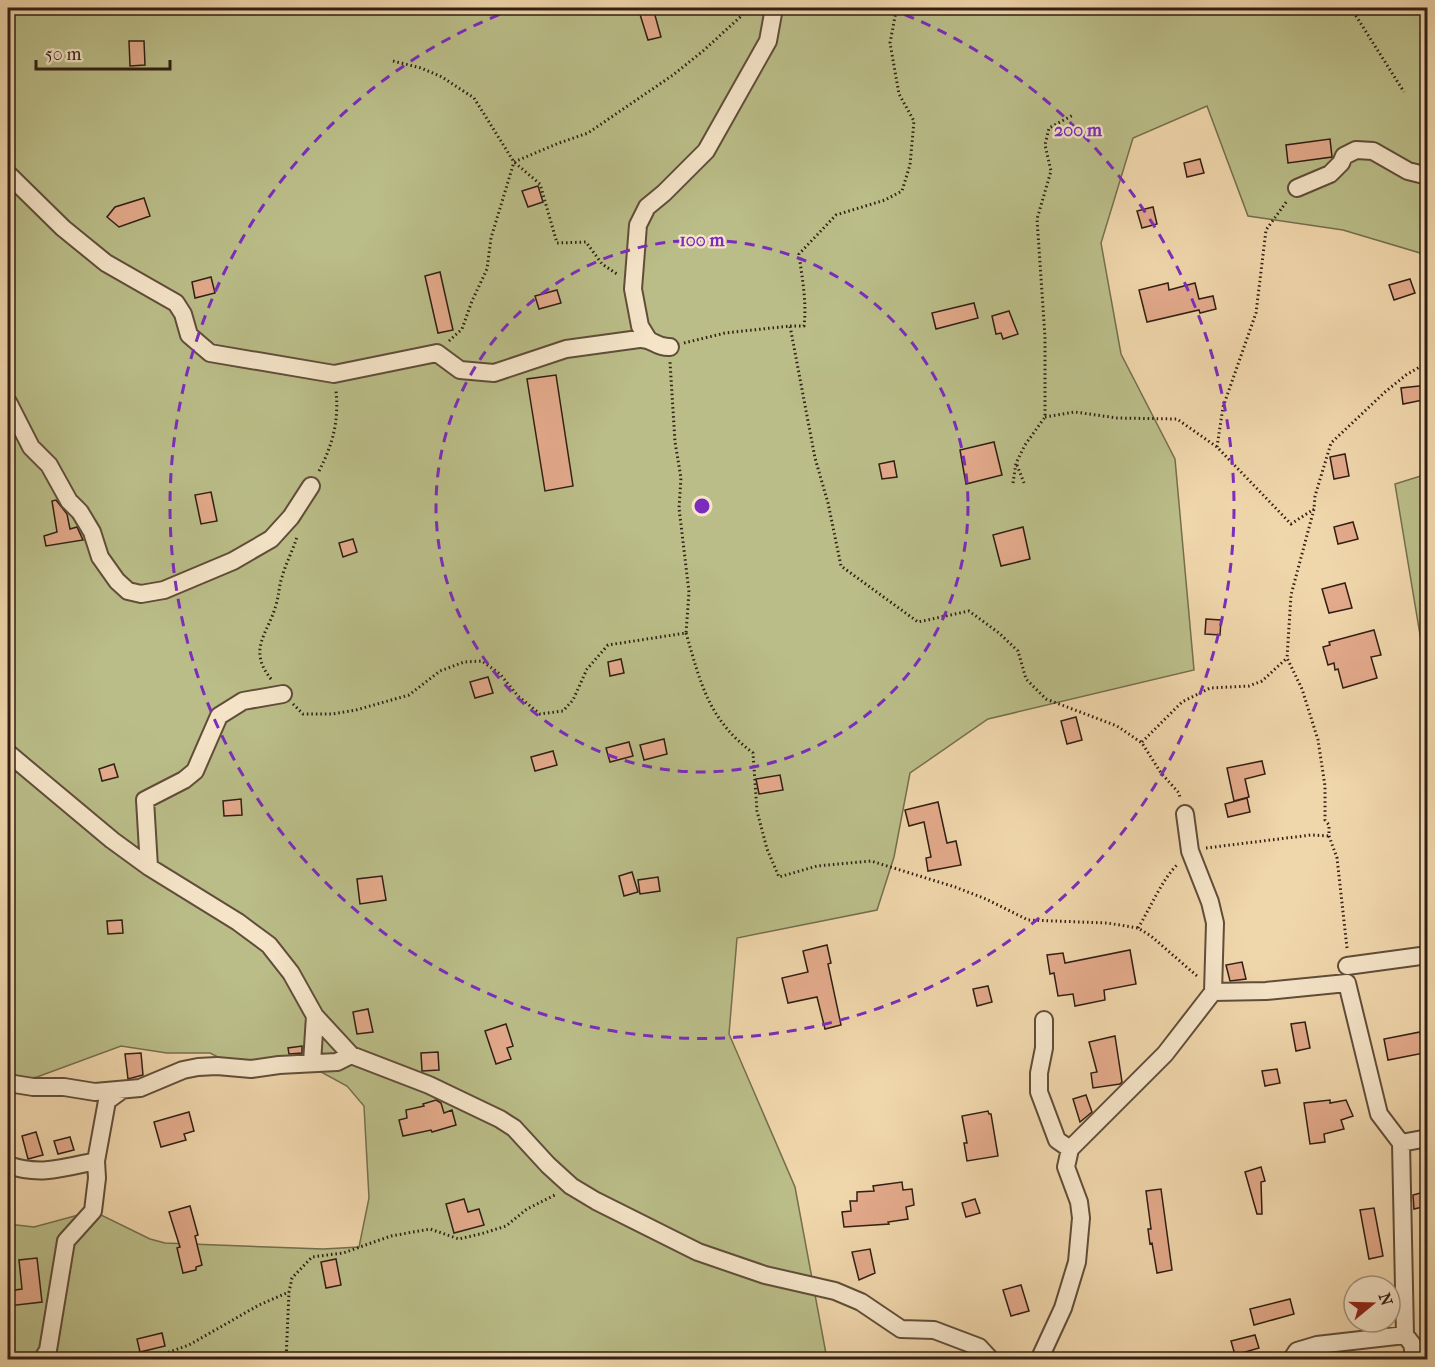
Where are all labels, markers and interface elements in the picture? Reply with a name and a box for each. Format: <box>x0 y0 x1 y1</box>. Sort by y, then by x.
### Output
scale bar <box>36 33 170 71</box>
text: 50 m <box>45 44 82 65</box>
text: 200 m <box>1054 120 1103 141</box>
text: 100 m <box>679 230 726 251</box>
centre of rings <box>692 496 712 516</box>
north arrow <box>1342 1274 1402 1334</box>
text: N <box>1375 1290 1397 1309</box>

